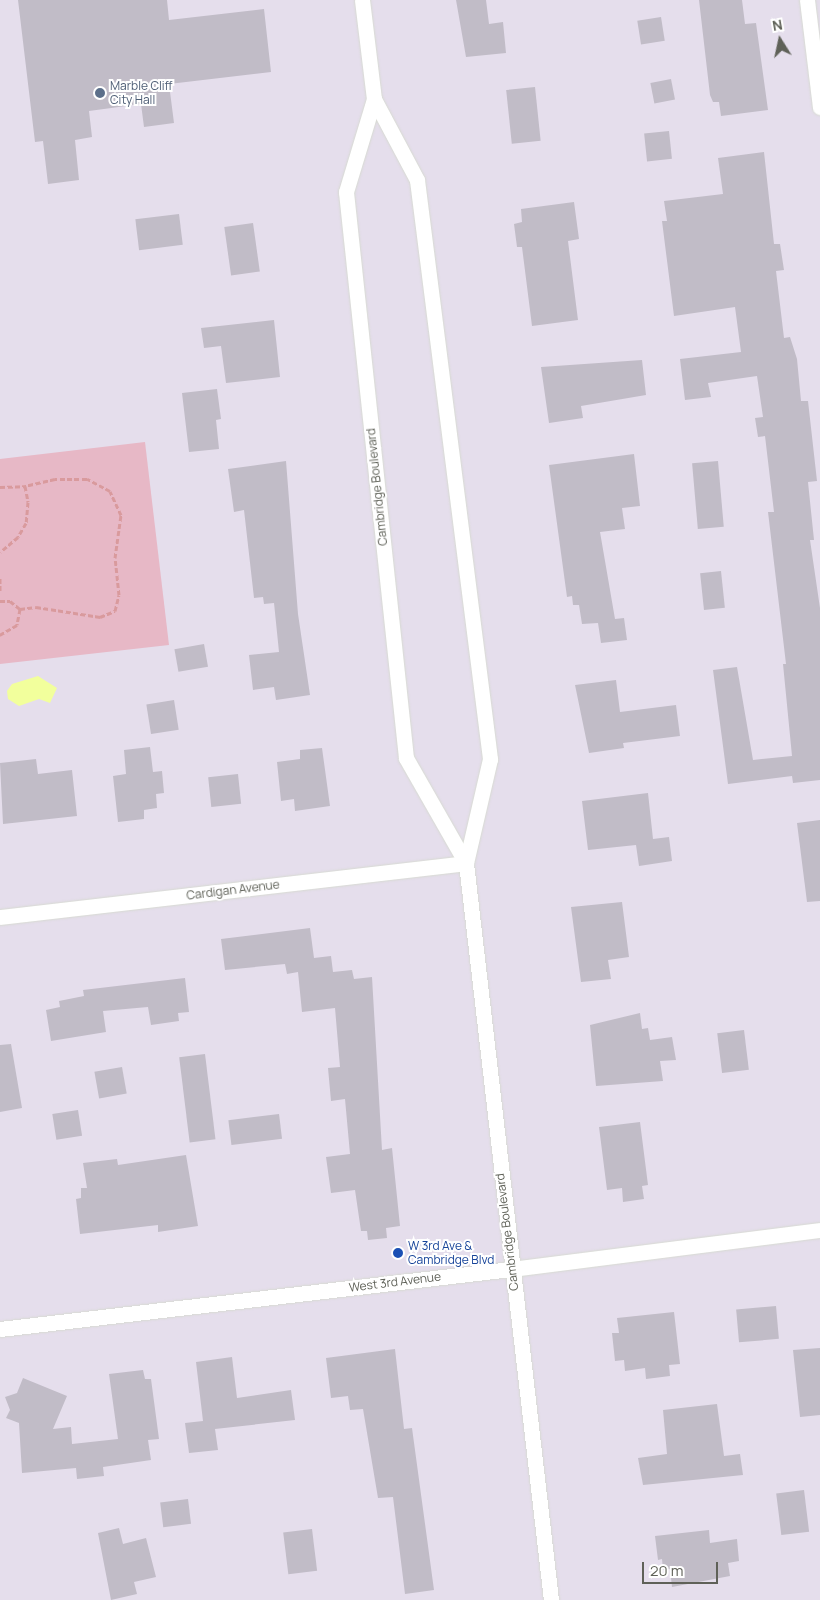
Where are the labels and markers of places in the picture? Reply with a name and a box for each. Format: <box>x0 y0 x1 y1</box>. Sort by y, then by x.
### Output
place label: Marble Cliff City Hall <box>110 79 173 107</box>
marker: Marble Cliff City Hall <box>94 87 106 99</box>
place label: W 3rd Ave & Cambridge Blvd <box>408 1239 494 1267</box>
marker: W 3rd Ave & Cambridge Blvd <box>392 1247 404 1259</box>

